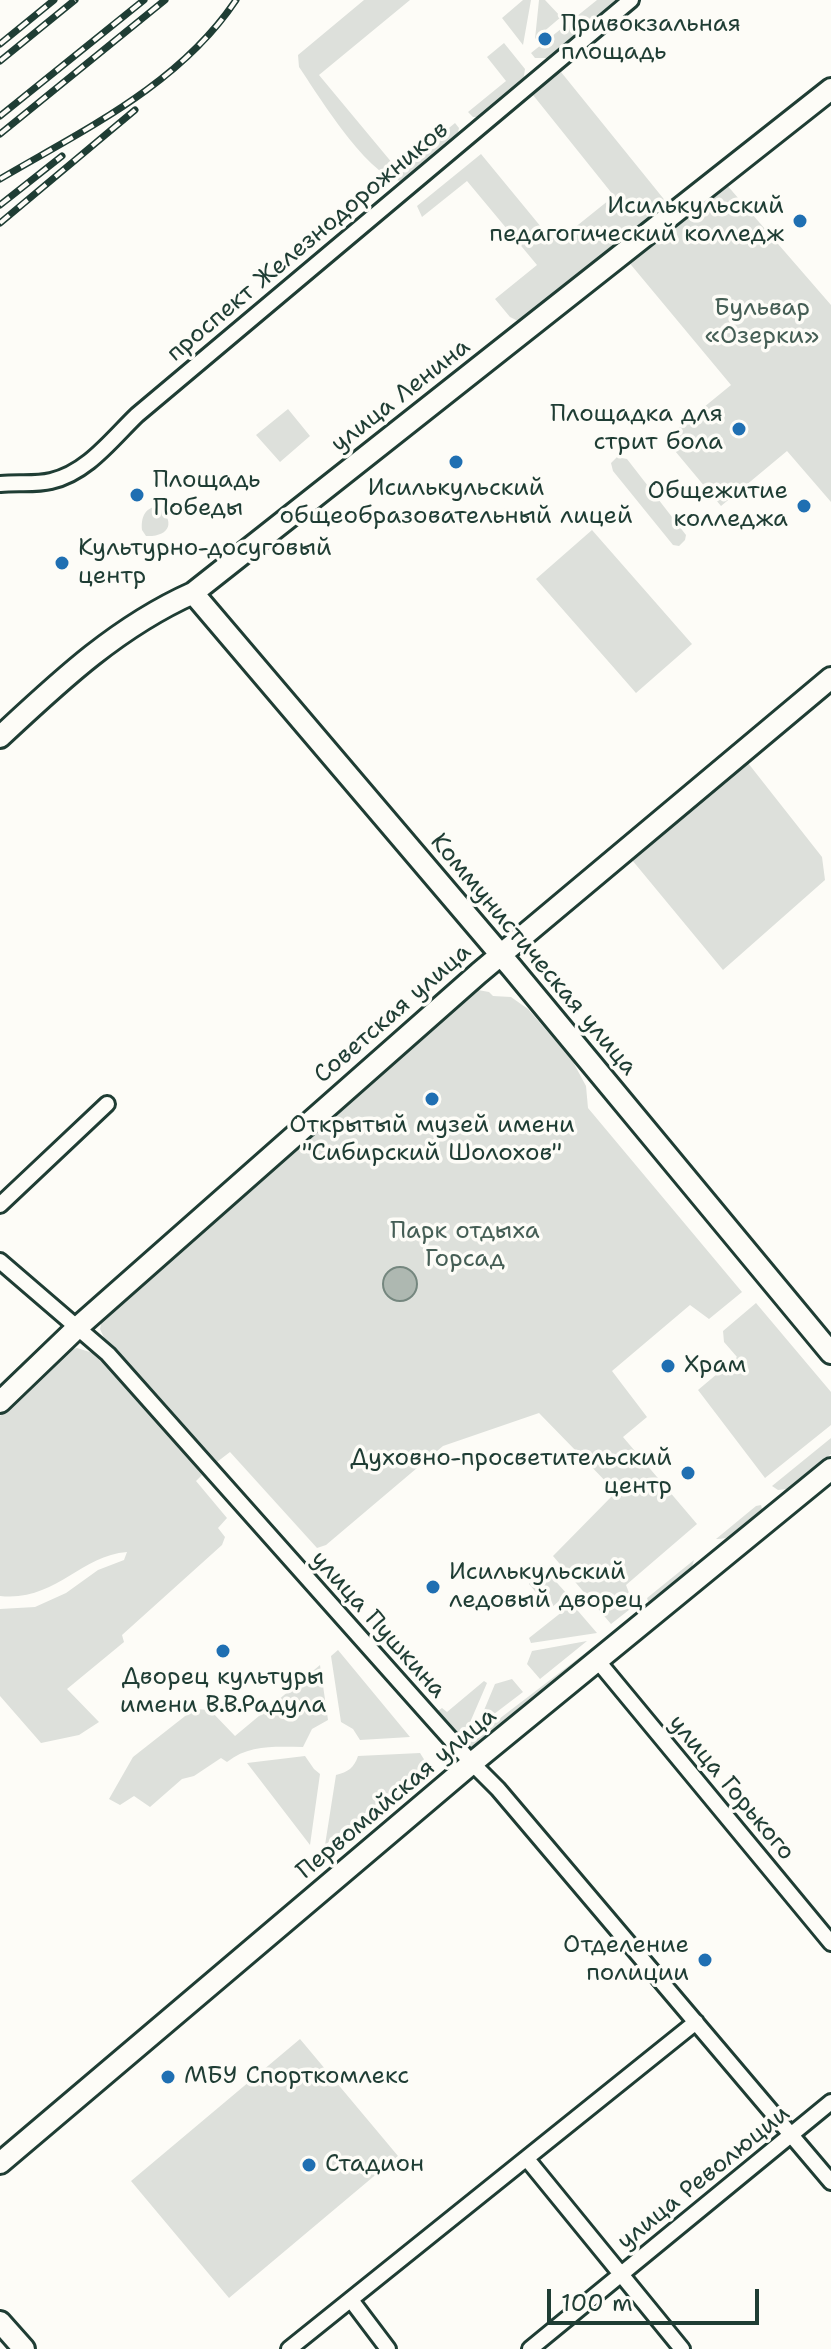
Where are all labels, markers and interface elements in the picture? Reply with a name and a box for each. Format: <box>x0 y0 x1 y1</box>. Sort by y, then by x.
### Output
place label: Привокзальная площадь <box>561 11 741 67</box>
marker: Привокзальная площадь <box>536 30 554 48</box>
street label: проспект Железнодорожников <box>161 116 455 368</box>
place label: Исилькульский педагогический колледж <box>489 193 784 249</box>
marker: Исилькульский педагогический колледж <box>791 212 809 230</box>
park label: Бульвар «Озерки» <box>705 295 819 351</box>
street label: улица Ленина <box>326 333 476 459</box>
place label: Площадка для стрит бола <box>550 401 723 457</box>
marker: Площадка для стрит бола <box>730 420 748 438</box>
marker: Исилькульский общеобразовательный лицей <box>447 453 465 471</box>
place label: Площадь Победы <box>153 467 260 523</box>
place label: Исилькульский общеобразовательный лицей <box>279 475 633 531</box>
place label: Общежитие колледжа <box>648 478 788 534</box>
marker: Площадь Победы <box>128 486 146 504</box>
marker: Общежитие колледжа <box>795 497 813 515</box>
place label: Культурно-досуговый центр <box>78 535 332 591</box>
marker: Культурно-досуговый центр <box>53 554 71 572</box>
street label: Коммунистическая улица <box>423 828 643 1082</box>
street label: Советская улица <box>309 938 477 1090</box>
marker: Открытый музей имени "Сибирский Шолохов" <box>423 1090 441 1108</box>
place label: Открытый музей имени "Сибирский Шолохов" <box>289 1112 575 1168</box>
park label: Парк отдыха Горсад <box>390 1218 540 1274</box>
place label: Храм <box>684 1352 746 1380</box>
marker: Храм <box>659 1357 677 1375</box>
place label: Духовно-просветительский центр <box>350 1445 672 1501</box>
marker: Духовно-просветительский центр <box>679 1464 697 1482</box>
street label: улица Пушкина <box>304 1545 452 1705</box>
place label: Исилькульский ледовый дворец <box>449 1559 643 1615</box>
marker: Исилькульский ледовый дворец <box>424 1578 442 1596</box>
marker: Дворец культуры имени В.В.Радула <box>214 1642 232 1660</box>
place label: Дворец культуры имени В.В.Радула <box>120 1664 326 1720</box>
street label: Первомайская улица <box>291 1702 503 1886</box>
street label: улица Горького <box>662 1709 800 1867</box>
place label: Отделение полиции <box>563 1932 689 1988</box>
marker: Отделение полиции <box>696 1951 714 1969</box>
place label: МБУ Спорткомлекс <box>184 2063 409 2091</box>
marker: МБУ Спорткомлекс <box>159 2068 177 2086</box>
street label: улица Революции <box>612 2100 796 2256</box>
place label: Стадион <box>325 2151 424 2179</box>
marker: Стадион <box>300 2156 318 2174</box>
scale bar <box>551 2273 763 2323</box>
text: 100 m <box>561 2287 633 2319</box>

